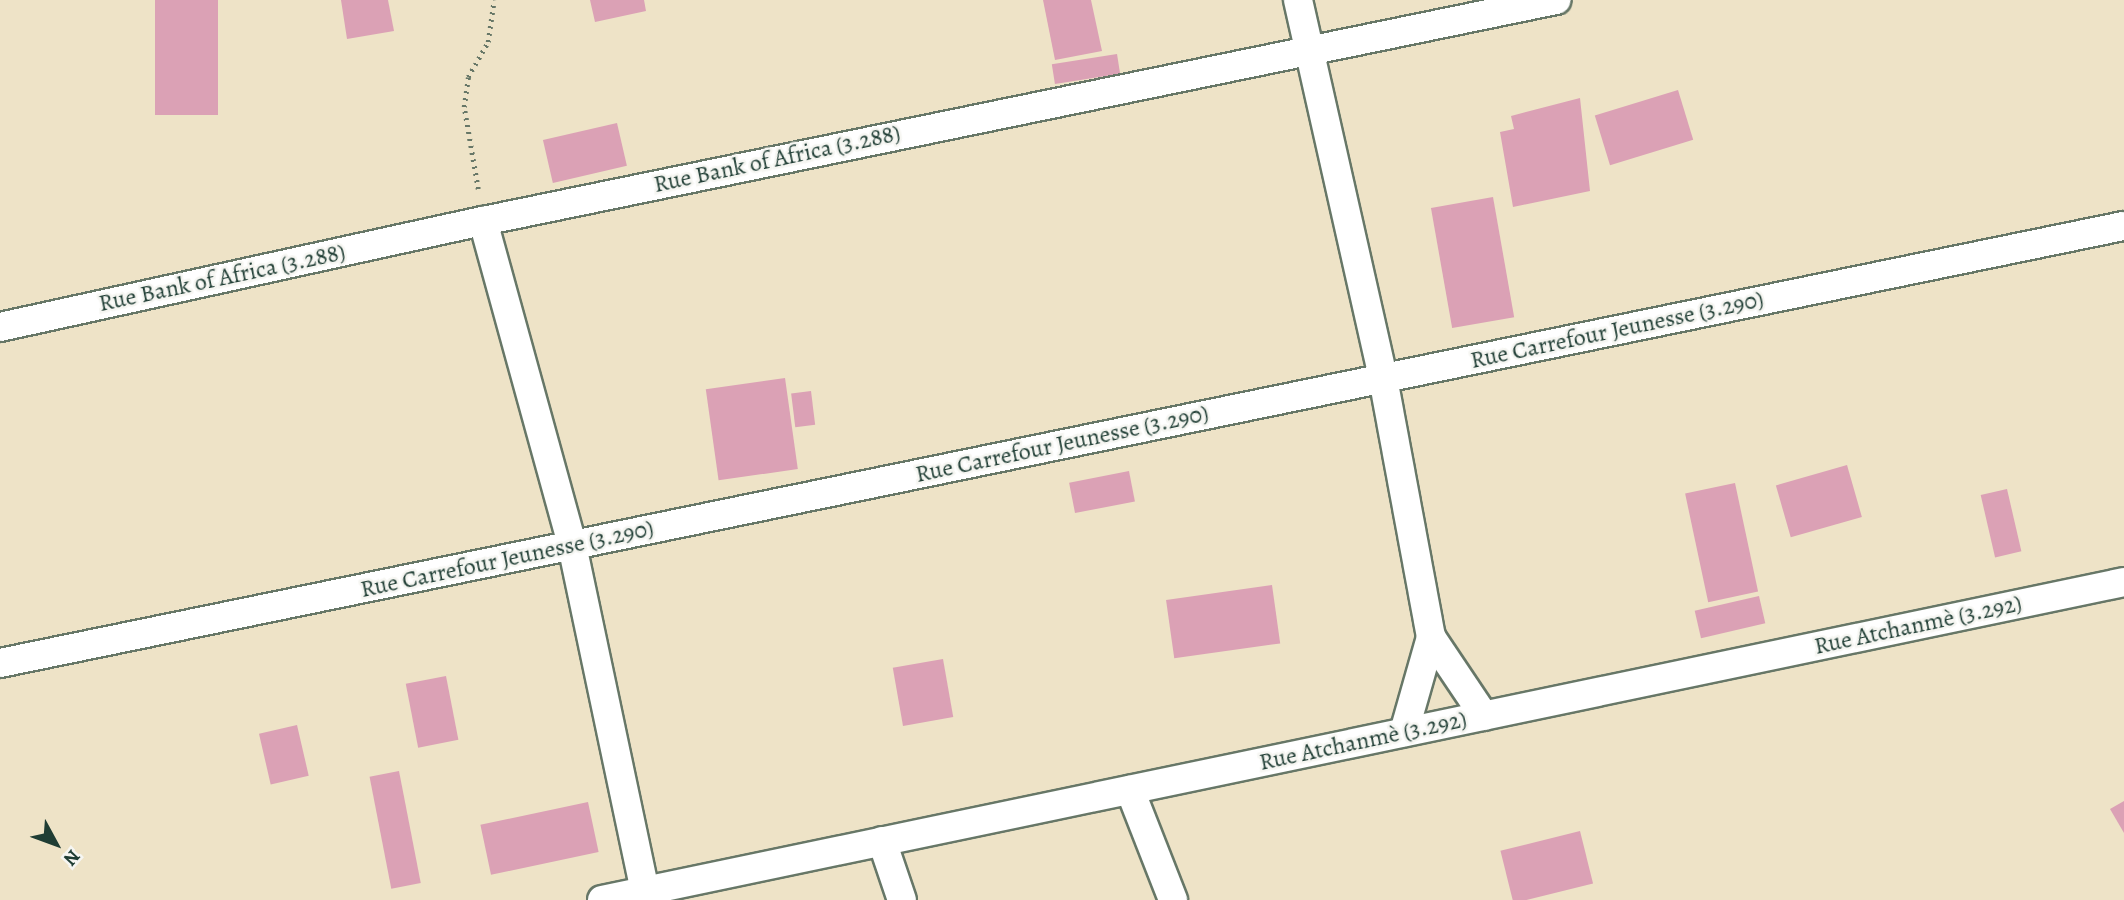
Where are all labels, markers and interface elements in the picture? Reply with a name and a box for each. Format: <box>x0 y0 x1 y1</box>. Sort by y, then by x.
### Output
street label: Rue Bank of Africa (3.288) <box>651 119 903 199</box>
street label: Rue Bank of Africa (3.288) <box>96 238 348 318</box>
street label: Rue Carrefour Jeunesse (3.290) <box>1468 285 1766 375</box>
street label: Rue Carrefour Jeunesse (3.290) <box>913 399 1211 489</box>
street label: Rue Carrefour Jeunesse (3.290) <box>358 514 656 604</box>
street label: Rue Atchanmè (3.292) <box>1812 589 2024 661</box>
street label: Rue Atchanmè (3.292) <box>1257 705 1469 777</box>
north arrow <box>21 809 91 879</box>
text: N <box>57 844 86 872</box>

